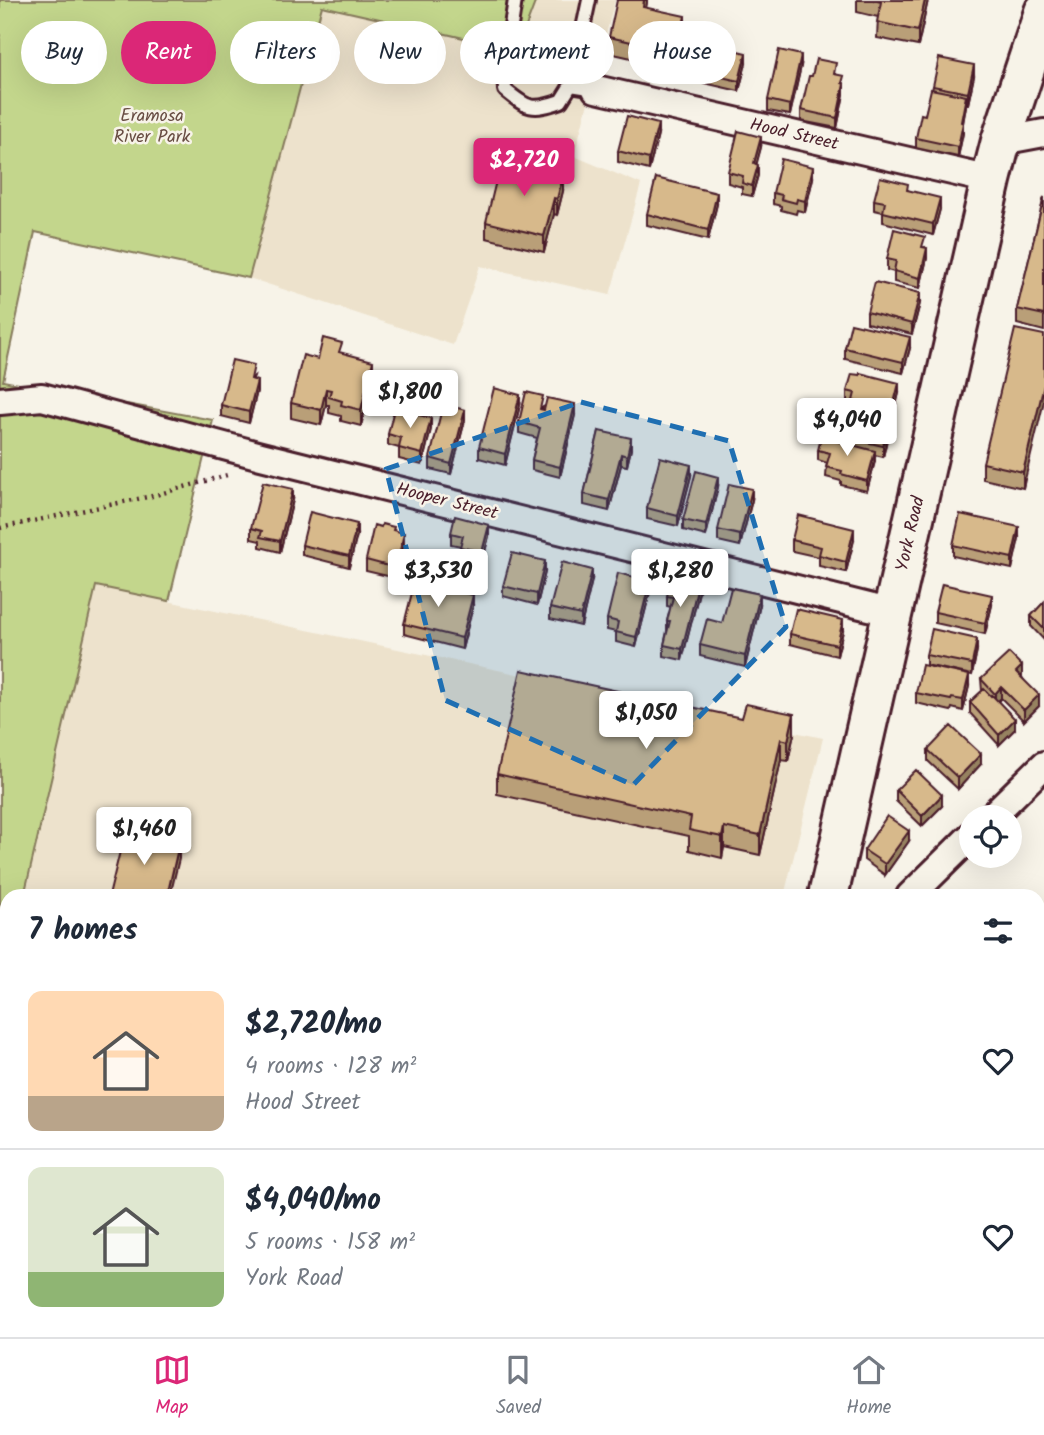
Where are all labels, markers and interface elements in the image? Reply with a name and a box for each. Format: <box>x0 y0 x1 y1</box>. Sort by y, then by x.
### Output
chip: Buy <box>21 21 107 84</box>
chip: Rent <box>121 21 216 84</box>
chip: Filters <box>230 21 340 84</box>
chip: New <box>354 21 446 84</box>
chip: Apartment <box>460 21 614 84</box>
chip: House <box>628 21 736 84</box>
park label: Eramosa River Park <box>114 102 191 152</box>
street label: Hood Street <box>747 111 842 160</box>
pin: $2,720 <box>467 138 581 198</box>
text: $2,720 <box>489 143 559 179</box>
pin: $1,800 <box>353 370 467 430</box>
text: $1,800 <box>378 375 442 411</box>
pin: $4,040 <box>790 398 904 458</box>
text: $4,040 <box>813 403 881 439</box>
street label: Hooper Street <box>393 475 502 529</box>
street label: York Road <box>888 493 934 574</box>
pin: $3,530 <box>381 550 495 609</box>
pin: $1,280 <box>623 550 737 609</box>
text: $3,530 <box>404 554 472 590</box>
text: $1,280 <box>647 554 713 590</box>
pin: $1,050 <box>589 692 703 751</box>
text: $1,050 <box>615 696 677 732</box>
map controls <box>959 805 1022 868</box>
button: locate <box>959 805 1022 868</box>
pin: $1,460 <box>87 808 201 867</box>
text: $1,460 <box>112 812 176 848</box>
text: 7 homes <box>28 907 138 955</box>
icon: filters <box>979 912 1017 950</box>
text: $2,720/mo <box>245 1001 382 1049</box>
icon: home <box>84 1019 168 1103</box>
icon: heart <box>979 1042 1017 1080</box>
text: 4 rooms · 128 m² <box>245 1049 416 1085</box>
text: Hood Street <box>245 1085 360 1121</box>
text: $4,040/mo <box>245 1177 381 1225</box>
icon: home <box>84 1195 168 1279</box>
icon: heart <box>979 1218 1017 1256</box>
text: 5 rooms · 158 m² <box>245 1225 415 1261</box>
text: York Road <box>245 1261 342 1297</box>
tab: Map <box>153 1351 191 1423</box>
tab: Saved <box>496 1351 541 1423</box>
tab: Home <box>846 1351 891 1423</box>

